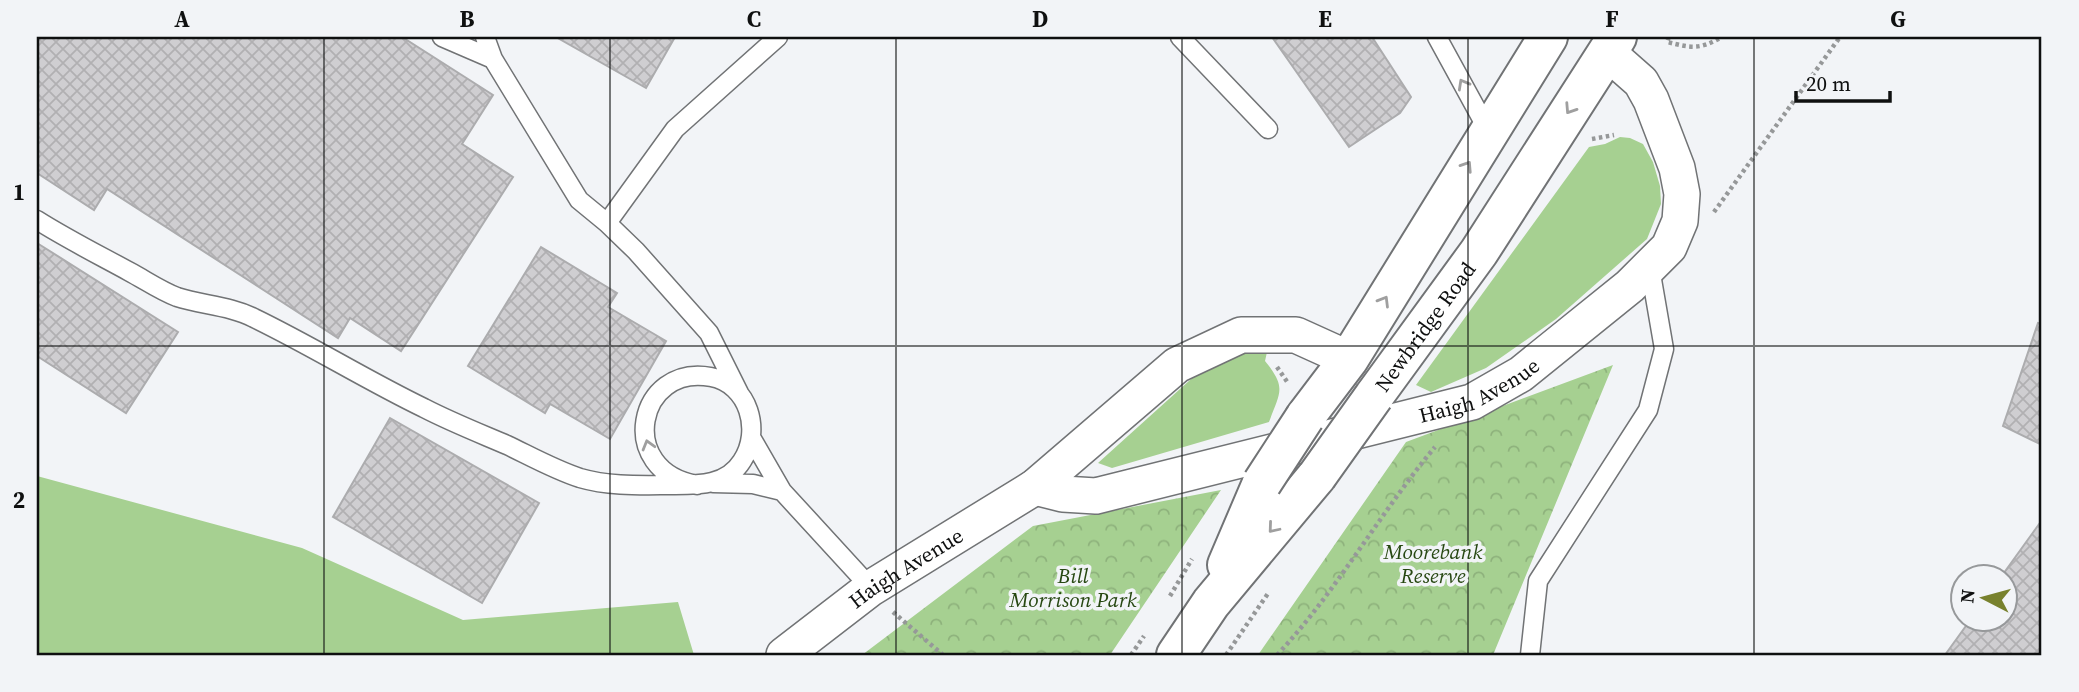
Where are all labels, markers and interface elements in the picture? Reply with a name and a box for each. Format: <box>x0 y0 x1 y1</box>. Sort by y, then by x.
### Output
text: A <box>174 3 190 35</box>
text: B <box>460 3 475 35</box>
text: C <box>747 3 761 35</box>
text: D <box>1032 3 1048 35</box>
text: E <box>1318 3 1332 35</box>
text: F <box>1605 3 1619 35</box>
text: G <box>1890 3 1906 35</box>
scale bar <box>1796 60 1890 104</box>
text: 20 m <box>1806 69 1851 98</box>
one-way arrow <box>1458 79 1471 92</box>
one-way arrow <box>1566 101 1579 114</box>
one-way arrow <box>1459 161 1472 174</box>
text: 1 <box>13 176 25 208</box>
street label: Newbridge Road <box>1368 256 1482 397</box>
one-way arrow <box>1376 295 1389 308</box>
street label: Haigh Avenue <box>1415 351 1545 429</box>
one-way arrow <box>642 439 657 451</box>
text: 2 <box>13 484 25 516</box>
street label: Haigh Avenue <box>842 520 968 615</box>
one-way arrow <box>1269 520 1281 533</box>
park label: Moorebank Reserve <box>1383 537 1482 590</box>
park label: Bill Morrison Park <box>1008 561 1137 614</box>
north arrow <box>1950 562 2020 632</box>
text: N <box>1953 588 1981 604</box>

